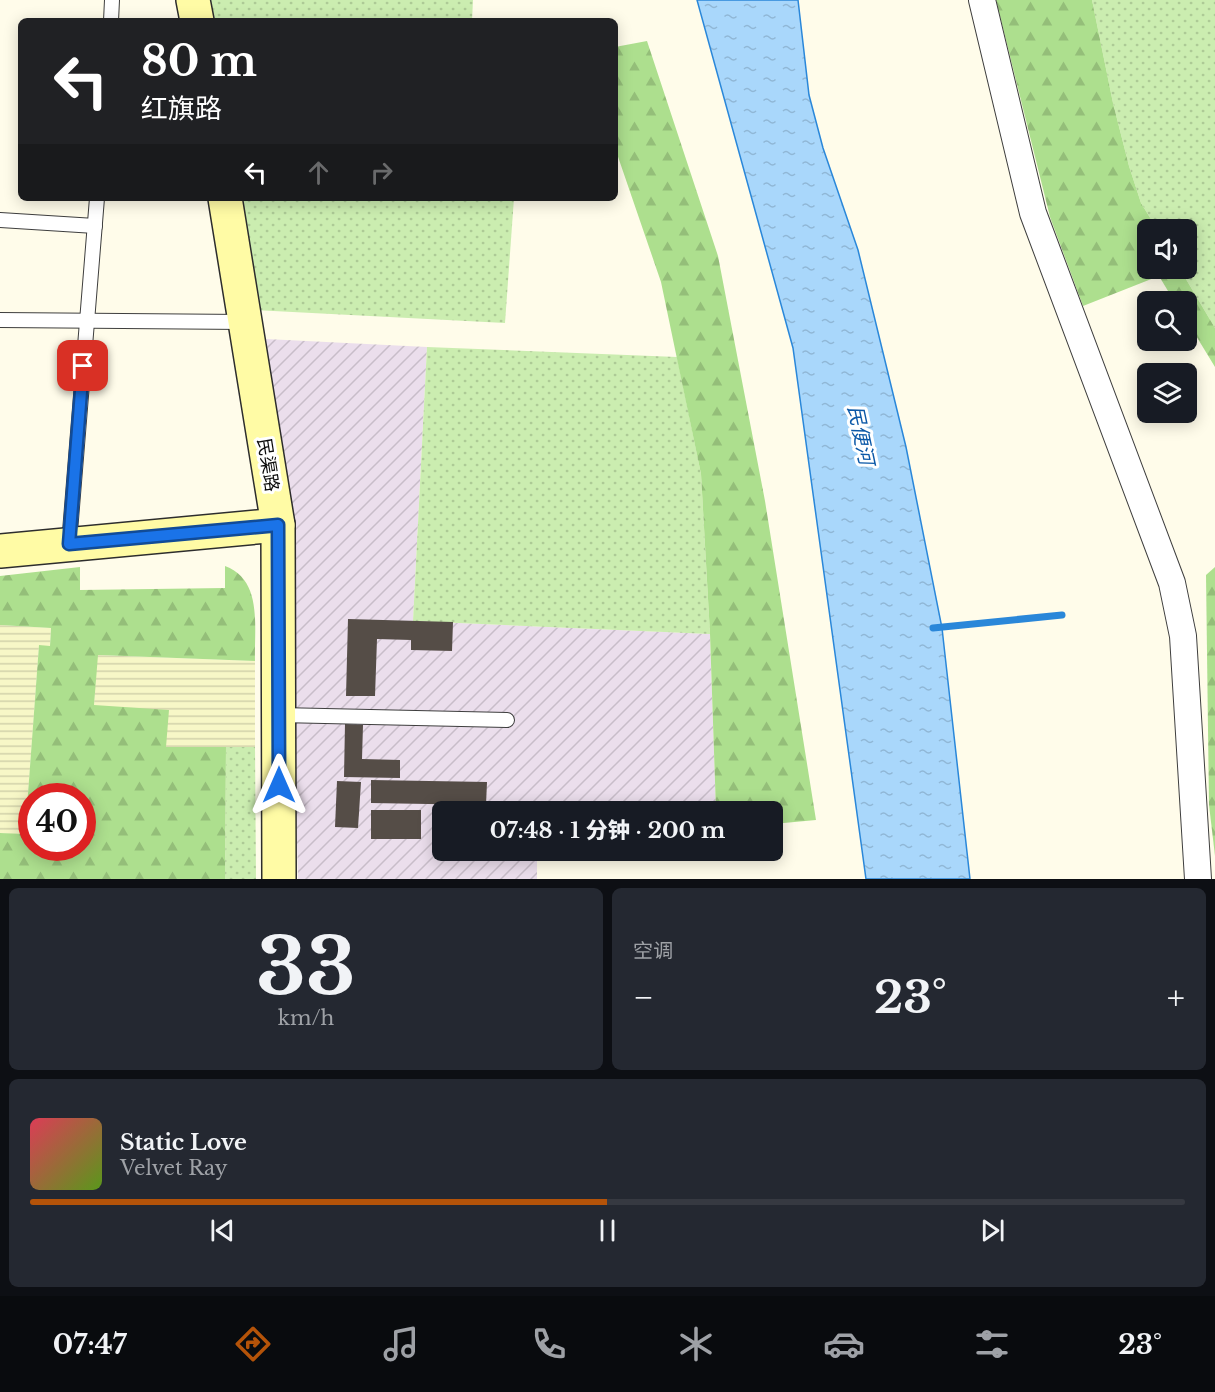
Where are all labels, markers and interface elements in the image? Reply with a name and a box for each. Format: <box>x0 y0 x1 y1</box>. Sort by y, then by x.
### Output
text: 80 m <box>141 35 257 87</box>
icon: left <box>42 42 120 120</box>
text: 红旗路 <box>141 92 222 125</box>
icon: left <box>239 156 272 189</box>
icon: ahead <box>302 156 335 189</box>
icon: right <box>365 156 398 189</box>
map controls <box>1137 219 1197 423</box>
button: sound <box>1137 219 1197 279</box>
button: search <box>1137 291 1197 351</box>
pin <box>57 340 108 391</box>
icon: arrive <box>66 349 99 382</box>
button: layers <box>1137 363 1197 423</box>
water label: 民便河 <box>843 403 880 471</box>
street label: 民渠路 <box>253 437 283 493</box>
position arrow <box>247 753 311 817</box>
speed limit sign: 40 <box>18 783 96 861</box>
text: 07:48 · 1 分钟 · 200 m <box>490 817 725 844</box>
text: 33 <box>256 918 356 1015</box>
text: 空调 <box>633 939 673 963</box>
text: 23° <box>874 969 947 1025</box>
text: − <box>633 977 654 1018</box>
text: + <box>1167 977 1185 1018</box>
text: km/h <box>278 1006 334 1030</box>
text: Static Love <box>120 1129 247 1156</box>
text: Velvet Ray <box>120 1156 228 1180</box>
icon: previous <box>206 1214 239 1247</box>
icon: pause <box>591 1214 624 1247</box>
icon: next <box>976 1214 1009 1247</box>
icon: directions <box>232 1323 274 1365</box>
icon: music <box>380 1323 422 1365</box>
icon: phone <box>528 1323 570 1365</box>
icon: climate <box>675 1323 717 1365</box>
icon: car <box>823 1323 865 1365</box>
icon: filters <box>971 1323 1013 1365</box>
text: 07:47 <box>53 1328 127 1361</box>
text: 23° <box>1118 1328 1162 1361</box>

